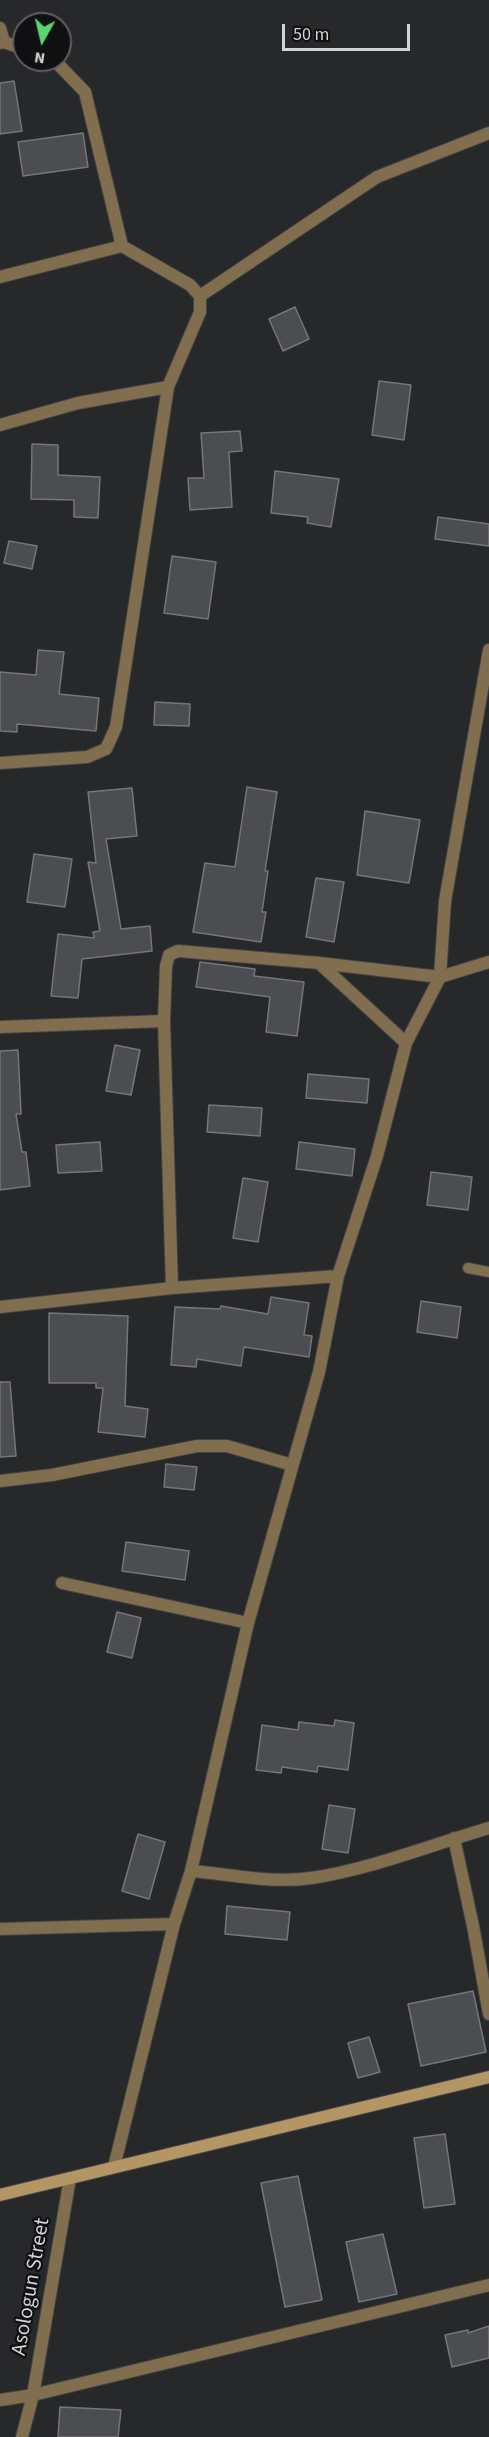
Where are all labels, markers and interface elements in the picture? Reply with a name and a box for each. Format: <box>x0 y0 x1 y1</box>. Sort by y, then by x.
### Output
north arrow <box>12 12 72 72</box>
scale bar <box>285 12 412 50</box>
text: 50 m <box>293 22 329 47</box>
text: N <box>33 46 47 69</box>
street label: Asologun Street <box>8 2216 56 2358</box>

